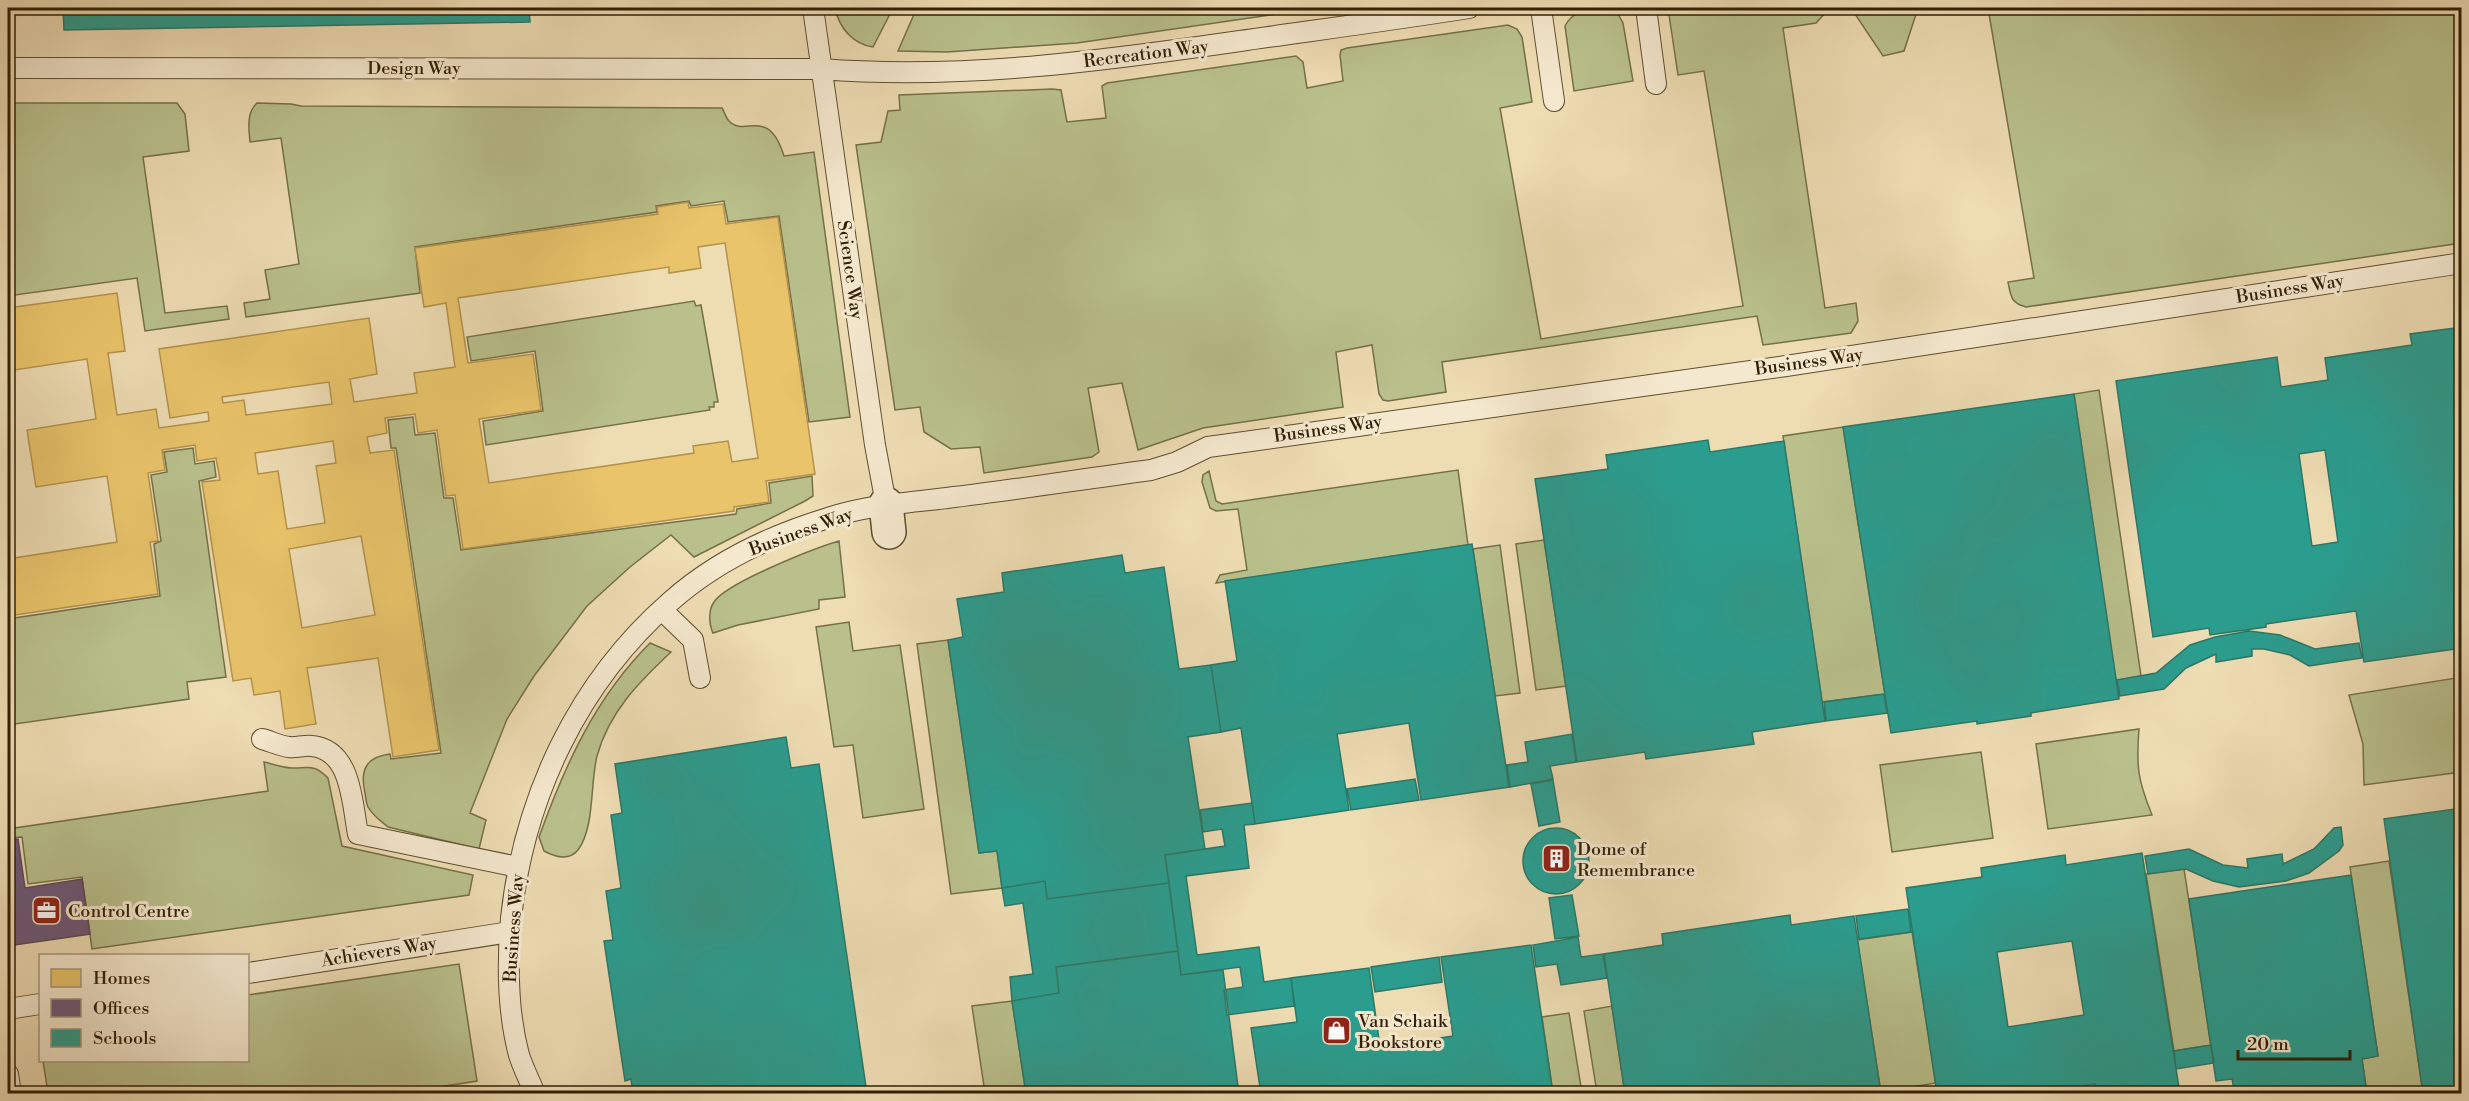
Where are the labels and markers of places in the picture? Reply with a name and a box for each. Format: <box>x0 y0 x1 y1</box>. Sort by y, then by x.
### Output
place label: Dome of Remembrance <box>1577 838 1695 882</box>
building icon: Dome of Remembrance <box>1540 843 1572 875</box>
office icon: Control Centre <box>31 895 63 927</box>
place label: Control Centre <box>68 900 190 923</box>
place label: Van Schaik Bookstore <box>1357 1010 1449 1054</box>
shop icon: Van Schaik Bookstore <box>1321 1015 1353 1047</box>

